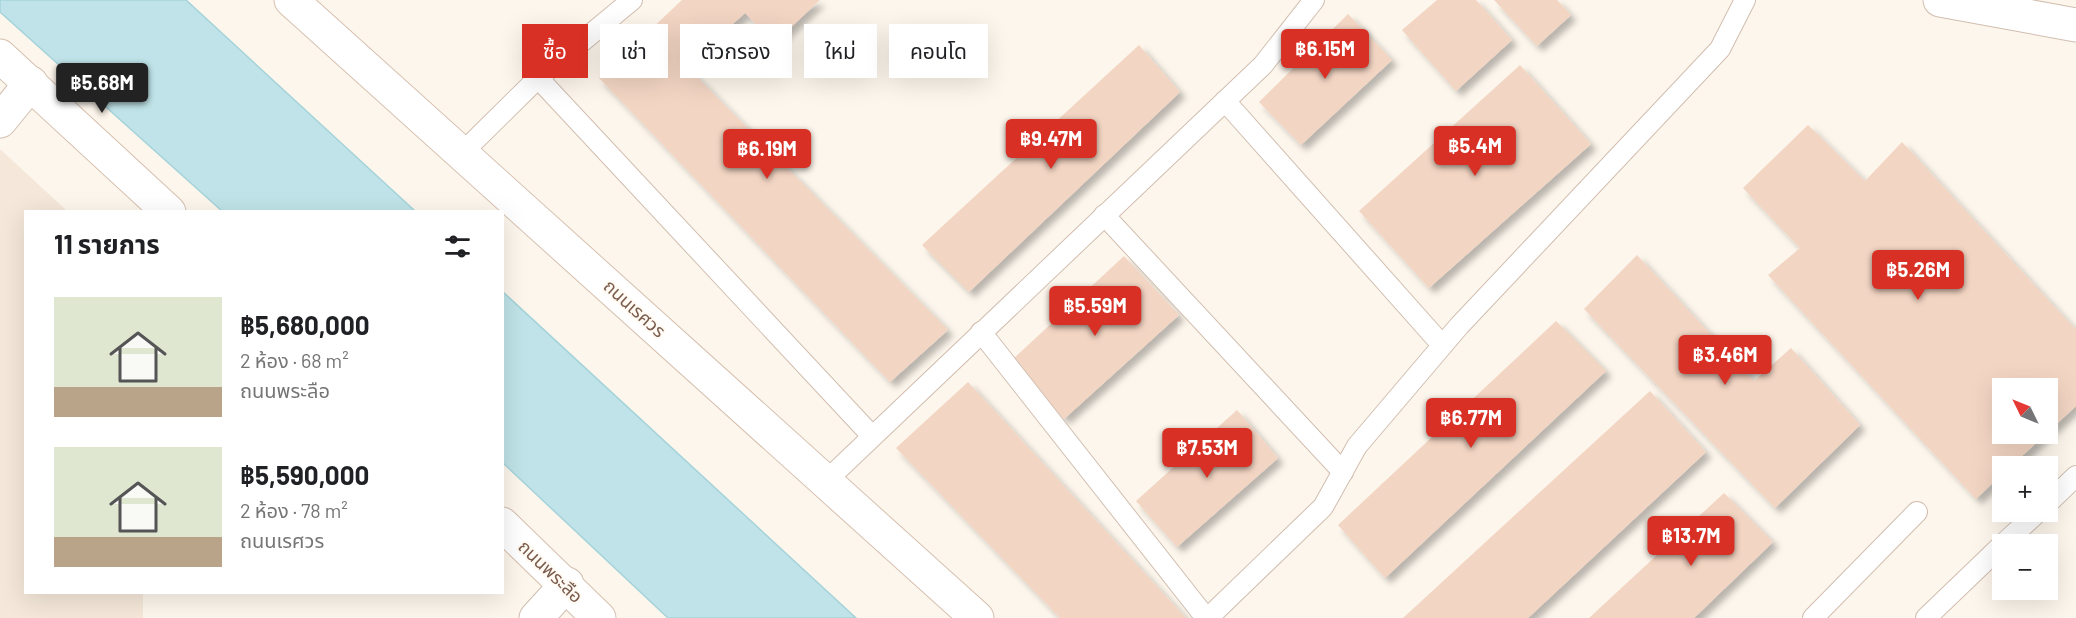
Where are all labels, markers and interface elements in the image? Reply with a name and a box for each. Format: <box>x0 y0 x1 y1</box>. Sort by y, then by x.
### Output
chip: ซื้อ <box>522 24 588 78</box>
chip: เช่า <box>600 24 668 78</box>
chip: ตัวกรอง <box>680 24 792 78</box>
chip: ใหม่ <box>804 24 877 78</box>
chip: คอนโด <box>889 24 988 78</box>
pin: ฿6.15M <box>1276 29 1374 80</box>
text: ฿6.15M <box>1295 36 1355 60</box>
pin: ฿5.68M <box>53 63 151 114</box>
text: ฿5.68M <box>70 70 134 94</box>
pin: ฿9.47M <box>1002 119 1100 170</box>
text: ฿9.47M <box>1020 126 1082 150</box>
pin: ฿5.4M <box>1433 126 1517 177</box>
pin: ฿6.19M <box>718 129 816 180</box>
text: ฿5.4M <box>1448 133 1502 157</box>
text: ฿6.19M <box>737 136 797 160</box>
text: 11 รายการ <box>54 228 160 259</box>
icon: filters <box>441 230 474 263</box>
pin: ฿5.26M <box>1869 250 1967 301</box>
text: ฿5.26M <box>1886 257 1950 281</box>
street label: ถนนเรศวร <box>599 274 671 342</box>
pin: ฿5.59M <box>1046 286 1144 337</box>
text: ฿5.59M <box>1063 293 1127 317</box>
text: ฿5,680,000 <box>240 309 370 340</box>
icon: home <box>102 321 174 393</box>
pin: ฿3.46M <box>1676 335 1774 386</box>
text: ฿3.46M <box>1693 342 1757 366</box>
text: 2 ห้อง · 68 m² <box>240 348 349 372</box>
text: ถนนพระลือ <box>240 378 330 402</box>
north arrow <box>1992 378 2058 444</box>
map controls <box>1992 378 2058 600</box>
pin: ฿6.77M <box>1422 398 1520 449</box>
text: ฿6.77M <box>1440 405 1502 429</box>
pin: ฿7.53M <box>1158 428 1256 479</box>
text: ฿7.53M <box>1176 435 1238 459</box>
button: + <box>1992 456 2058 522</box>
text: ฿5,590,000 <box>240 459 369 490</box>
icon: home <box>102 471 174 543</box>
text: 2 ห้อง · 78 m² <box>240 498 348 522</box>
pin: ฿13.7M <box>1642 516 1740 567</box>
text: ฿13.7M <box>1661 523 1721 547</box>
text: ถนนเรศวร <box>240 528 324 552</box>
button: − <box>1992 534 2058 600</box>
street label: ถนนพระลือ <box>514 535 588 607</box>

